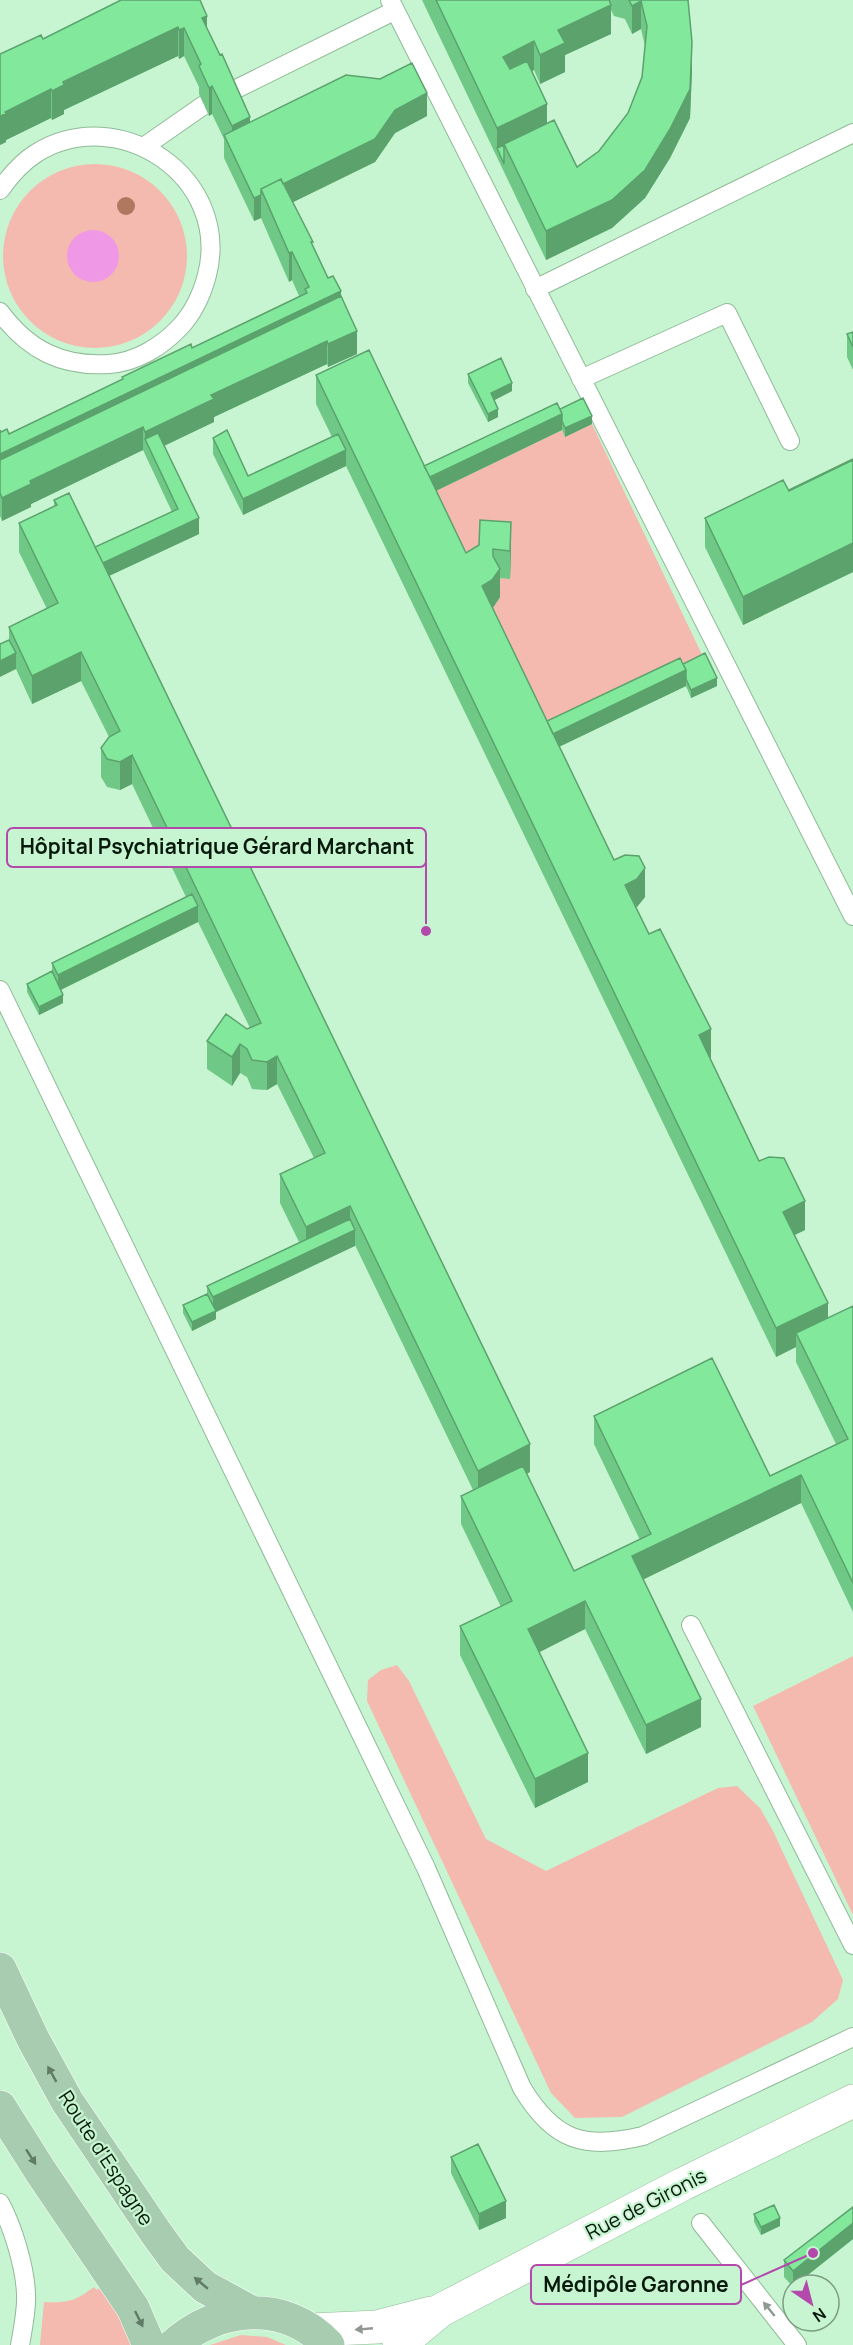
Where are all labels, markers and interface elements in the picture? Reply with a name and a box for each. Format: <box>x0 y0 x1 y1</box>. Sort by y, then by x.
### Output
callout: Hôpital Psychiatrique Gérard Marchant <box>7 828 426 867</box>
text: Hôpital Psychiatrique Gérard Marchant <box>20 832 414 860</box>
one-way arrow <box>47 2065 57 2082</box>
street label: Route d'Espagne <box>53 2085 160 2230</box>
one-way arrow <box>25 2148 37 2164</box>
street label: Rue de Gironis <box>581 2161 711 2246</box>
callout: Médipôle Garonne <box>531 2265 741 2304</box>
text: Médipôle Garonne <box>543 2270 729 2298</box>
north arrow <box>781 2273 841 2333</box>
one-way arrow <box>194 2277 209 2290</box>
one-way arrow <box>762 2301 775 2317</box>
text: N <box>809 2303 831 2328</box>
one-way arrow <box>133 2310 143 2328</box>
one-way arrow <box>354 2324 373 2333</box>

